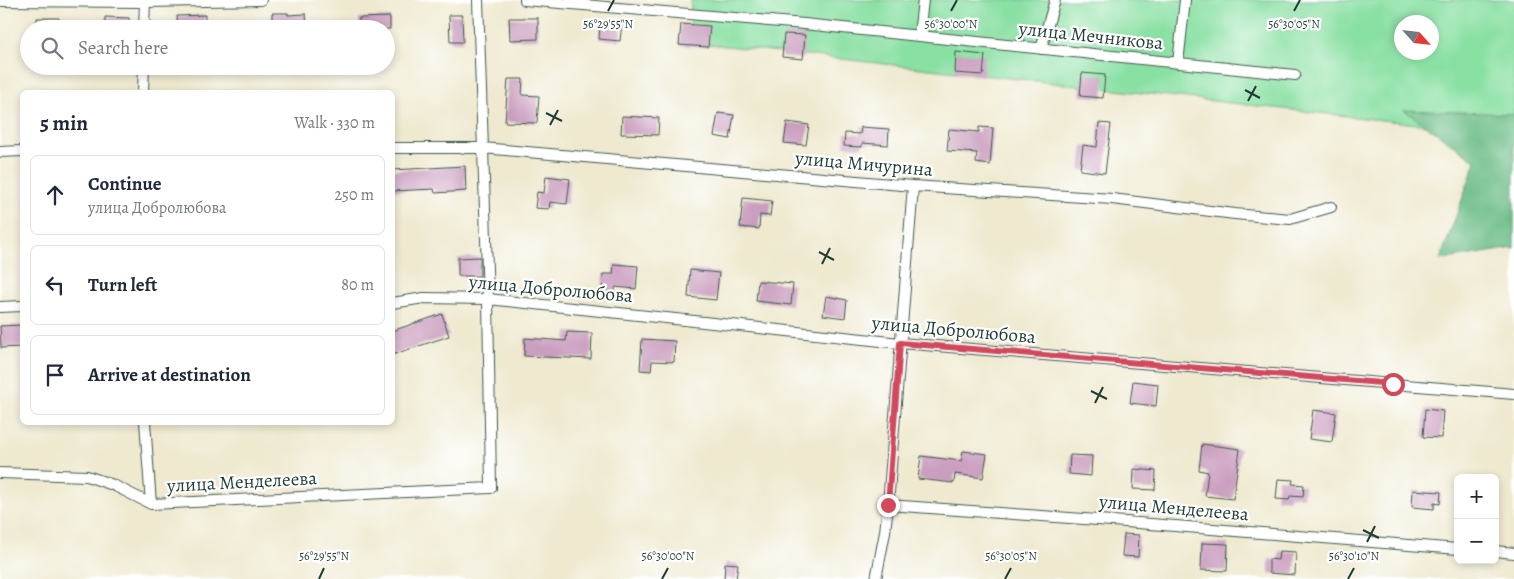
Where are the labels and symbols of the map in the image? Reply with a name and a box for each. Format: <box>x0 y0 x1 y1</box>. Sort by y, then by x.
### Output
street label: улица Мечникова <box>1017 15 1165 57</box>
north arrow <box>1394 15 1439 60</box>
text: 56°29'55"N <box>583 16 633 32</box>
text: 56°30'00"N <box>925 16 978 32</box>
text: 56°30'05"N <box>1268 16 1320 32</box>
street label: улица Мичурина <box>793 145 934 183</box>
street label: улица Добролюбова <box>467 269 634 309</box>
street label: улица Добролюбова <box>870 310 1037 350</box>
route start <box>1382 373 1405 396</box>
street label: улица Менделеева <box>165 465 318 499</box>
street label: улица Менделеева <box>1097 488 1250 528</box>
route end <box>877 494 900 517</box>
text: 56°29'55"N <box>299 548 349 564</box>
text: 56°30'00"N <box>642 548 695 564</box>
text: 56°30'05"N <box>985 548 1037 564</box>
text: 56°30'10"N <box>1329 548 1380 564</box>

